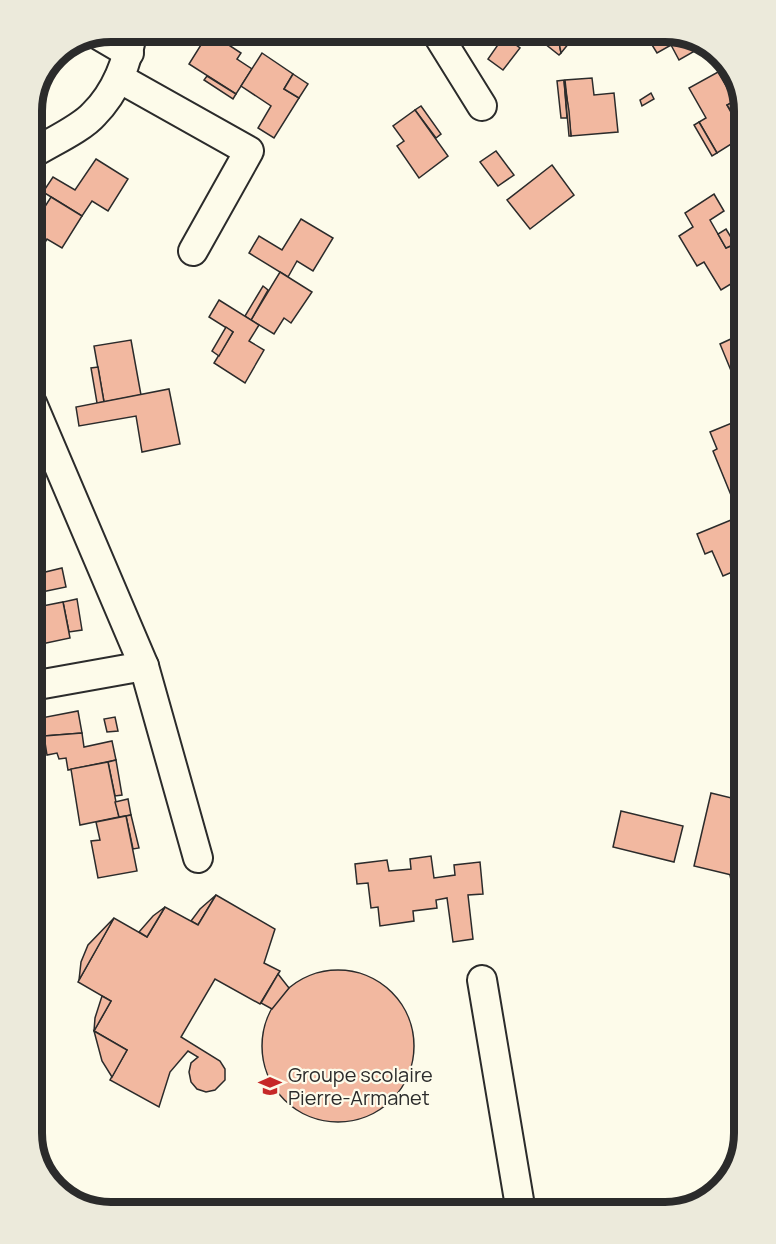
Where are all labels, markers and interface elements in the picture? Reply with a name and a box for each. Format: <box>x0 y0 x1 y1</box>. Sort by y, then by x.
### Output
place label: Groupe scolaire Pierre-Armanet <box>288 1061 433 1111</box>
school or university icon: Groupe scolaire Pierre-Armanet <box>257 1073 283 1099</box>

